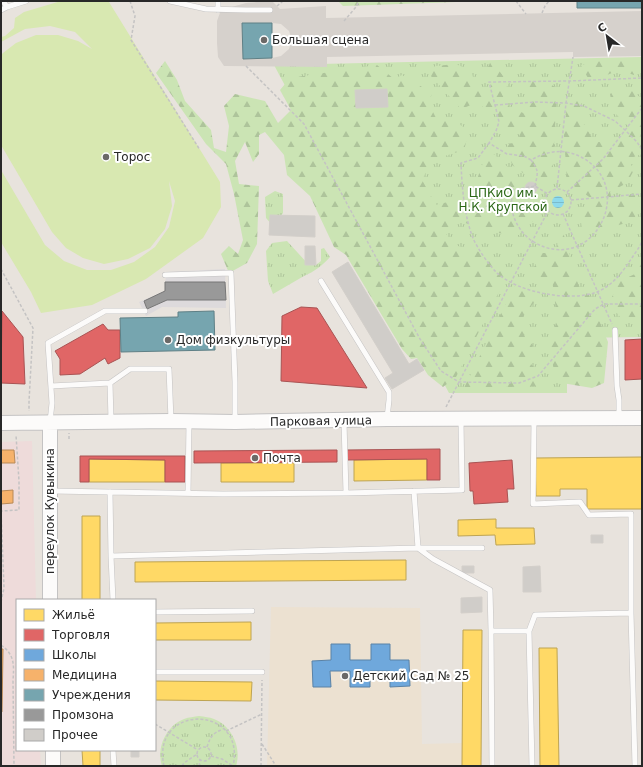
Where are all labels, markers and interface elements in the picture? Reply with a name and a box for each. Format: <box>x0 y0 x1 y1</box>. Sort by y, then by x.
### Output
north arrow <box>587 16 627 56</box>
text: С <box>595 20 609 36</box>
place label: Большая сцена <box>272 33 369 47</box>
marker: Большая сцена <box>259 35 269 45</box>
place label: Торос <box>113 150 150 164</box>
marker: Торос <box>101 152 111 162</box>
park label: ЦПКиО им. Н.К. Крупской <box>458 186 548 214</box>
place label: Дом физкультуры <box>176 333 290 347</box>
marker: Дом физкультуры <box>163 335 173 345</box>
street label: Парковая улица <box>270 413 372 429</box>
street label: переулок Кувыкина <box>43 448 57 574</box>
place label: Почта <box>263 451 301 465</box>
marker: Почта <box>250 453 260 463</box>
legend <box>16 599 156 751</box>
text: Жильё <box>52 608 95 622</box>
text: Торговля <box>51 628 110 642</box>
text: Школы <box>52 648 97 662</box>
text: Медицина <box>52 668 117 682</box>
place label: Детский Сад № 25 <box>353 669 469 683</box>
marker: Детский Сад № 25 <box>340 671 350 681</box>
text: Учреждения <box>52 688 131 702</box>
text: Промзона <box>52 708 114 722</box>
text: Прочее <box>52 728 98 742</box>

